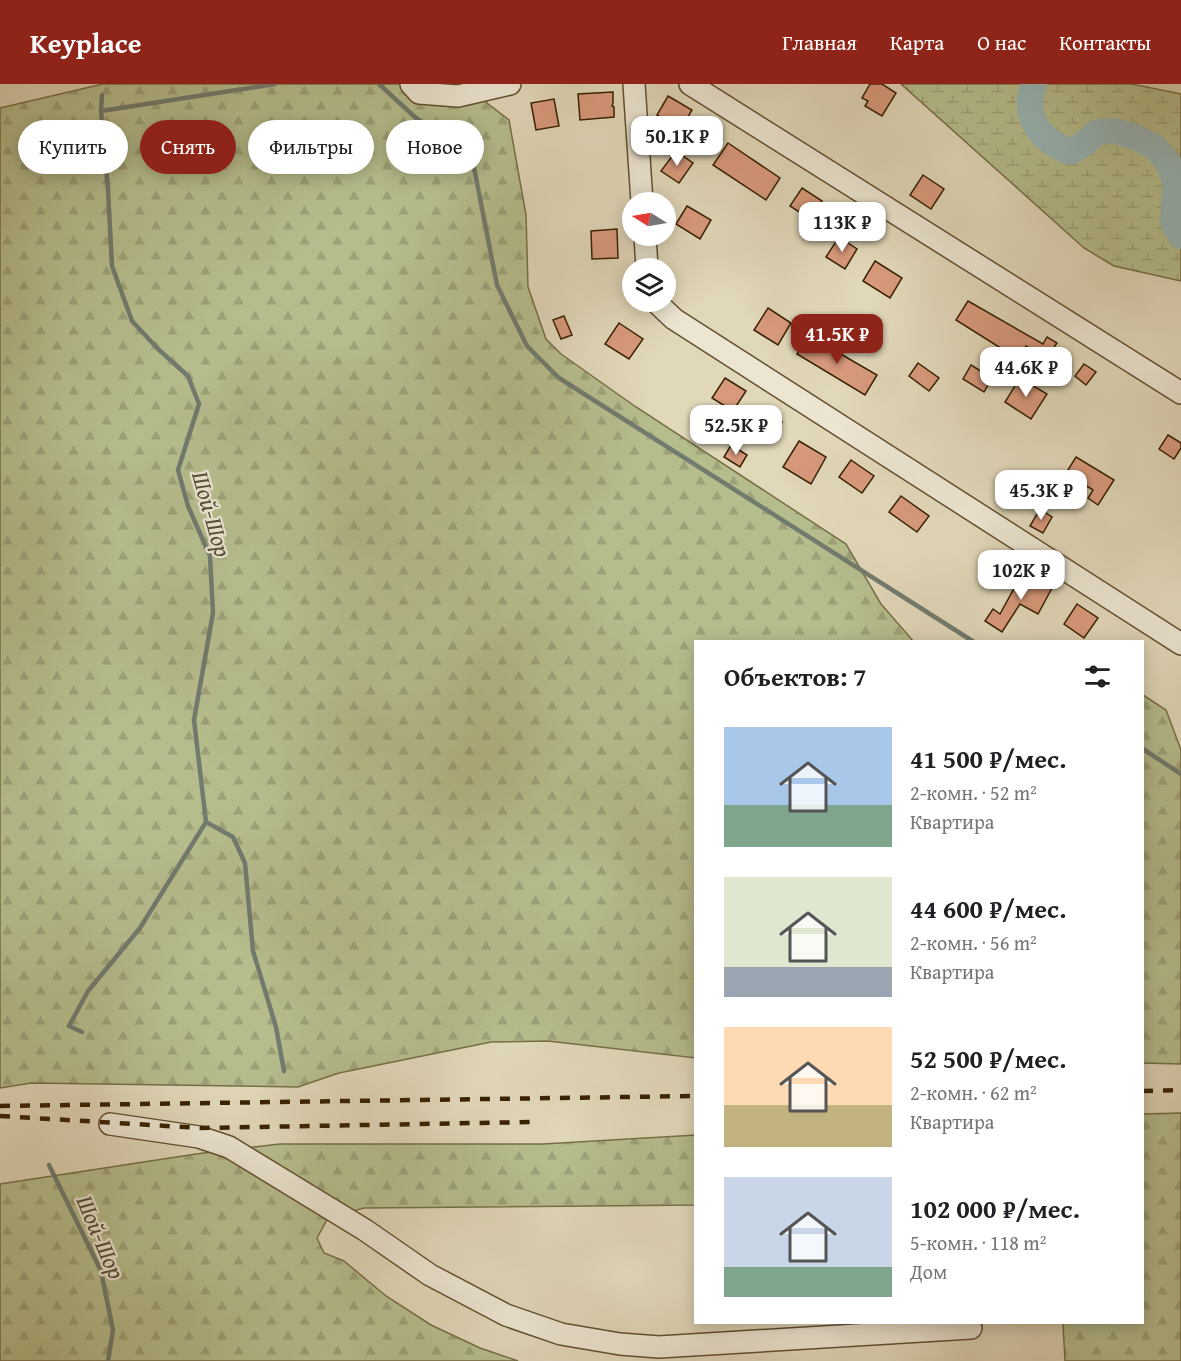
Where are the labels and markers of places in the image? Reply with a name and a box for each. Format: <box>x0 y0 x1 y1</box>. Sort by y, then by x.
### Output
pin: 50.1K ₽ <box>622 116 732 167</box>
pin: 113K ₽ <box>793 202 891 253</box>
pin: 41.5K ₽ <box>782 314 892 365</box>
pin: 44.6K ₽ <box>971 347 1081 398</box>
pin: 52.5K ₽ <box>681 405 791 456</box>
pin: 45.3K ₽ <box>986 470 1096 521</box>
pin: 102K ₽ <box>972 550 1070 601</box>

